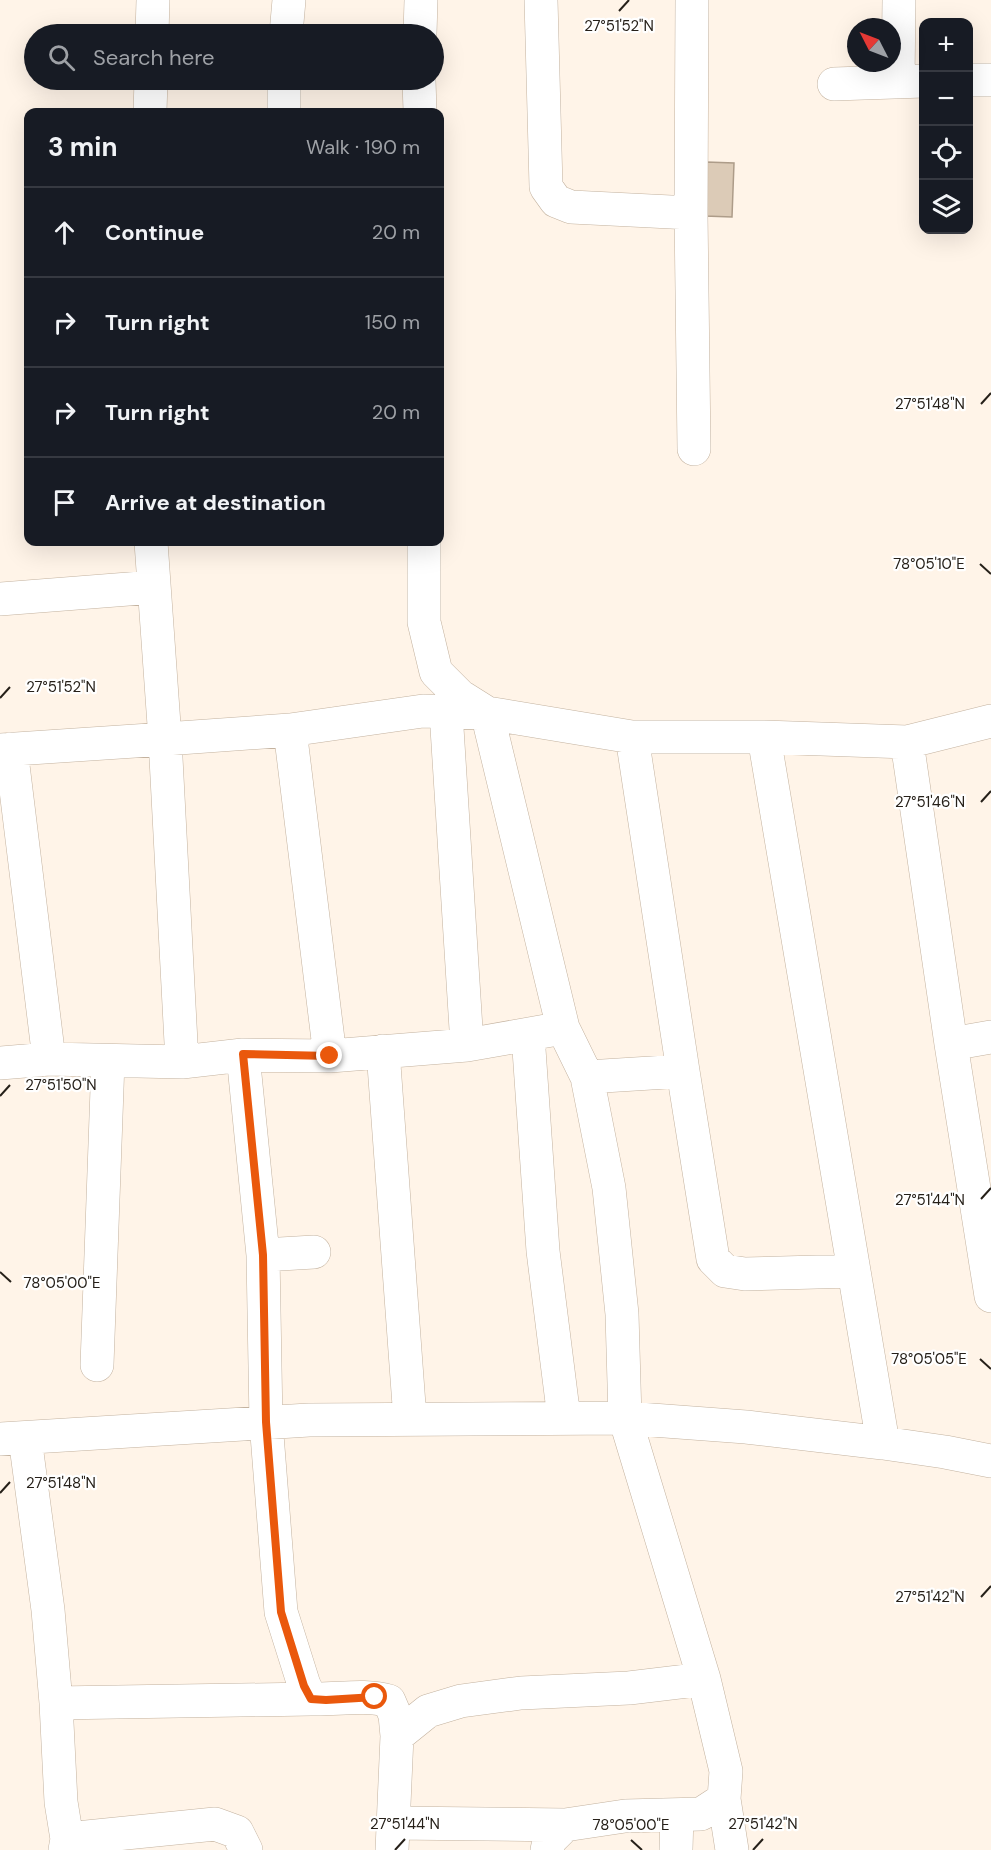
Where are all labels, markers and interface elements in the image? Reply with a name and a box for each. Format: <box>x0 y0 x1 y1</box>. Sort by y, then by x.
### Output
text: 27°51'52"N <box>584 16 654 36</box>
north arrow <box>847 18 901 72</box>
map controls <box>919 18 973 234</box>
button: + <box>919 18 973 72</box>
search box <box>24 24 444 90</box>
icon: search <box>45 41 78 74</box>
text: Search here <box>93 43 214 72</box>
button: − <box>919 72 973 126</box>
button: locate <box>919 126 973 180</box>
text: 3 min <box>48 130 117 164</box>
text: Walk · 190 m <box>306 134 420 160</box>
button: layers <box>919 180 973 234</box>
icon: ahead <box>48 216 81 249</box>
text: Continue <box>105 218 204 247</box>
text: 20 m <box>372 219 420 245</box>
icon: right <box>48 306 81 339</box>
text: Turn right <box>105 308 210 337</box>
text: 150 m <box>365 309 420 335</box>
text: 27°51'48"N <box>895 394 965 414</box>
icon: right <box>48 396 81 429</box>
text: Turn right <box>105 398 210 427</box>
text: 20 m <box>372 399 420 425</box>
icon: arrive <box>48 486 81 519</box>
text: Arrive at destination <box>105 488 326 517</box>
text: 78°05'10"E <box>893 554 965 574</box>
text: 27°51'52"N <box>26 677 96 697</box>
text: 27°51'46"N <box>895 792 965 812</box>
route end <box>316 1042 342 1068</box>
text: 27°51'50"N <box>25 1075 97 1095</box>
text: 27°51'44"N <box>895 1190 965 1210</box>
text: 78°05'00"E <box>24 1273 100 1293</box>
text: 78°05'05"E <box>891 1349 967 1369</box>
text: 27°51'48"N <box>26 1473 96 1493</box>
text: 27°51'42"N <box>895 1587 965 1607</box>
route start <box>361 1683 387 1709</box>
text: 27°51'44"N <box>370 1814 440 1834</box>
text: 27°51'42"N <box>728 1814 798 1834</box>
text: 78°05'00"E <box>593 1815 669 1835</box>

